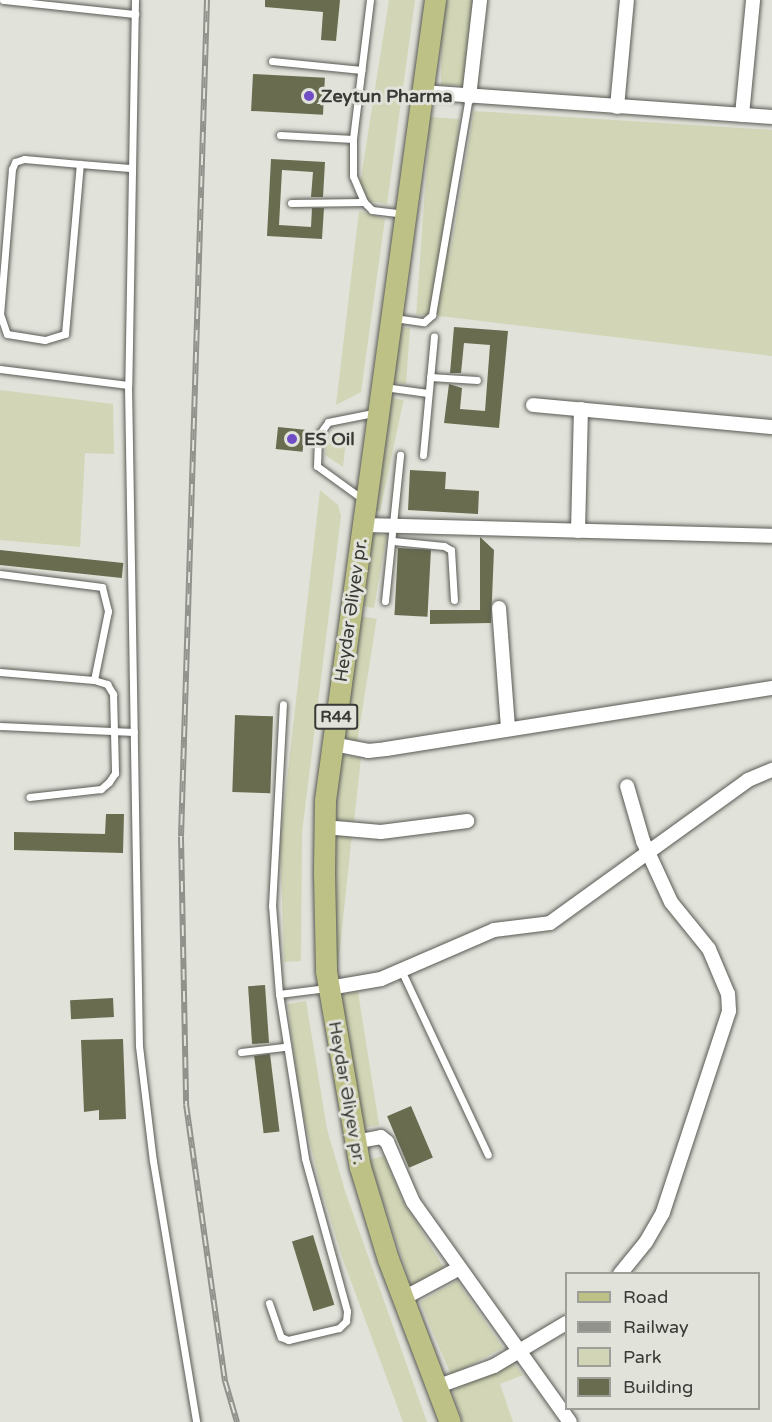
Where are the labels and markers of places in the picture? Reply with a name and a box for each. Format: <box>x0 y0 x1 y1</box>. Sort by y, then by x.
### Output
place label: Zeytun Pharma <box>321 85 453 107</box>
marker: Zeytun Pharma <box>302 89 316 103</box>
place label: ES Oil <box>304 428 355 450</box>
marker: ES Oil <box>285 432 299 446</box>

